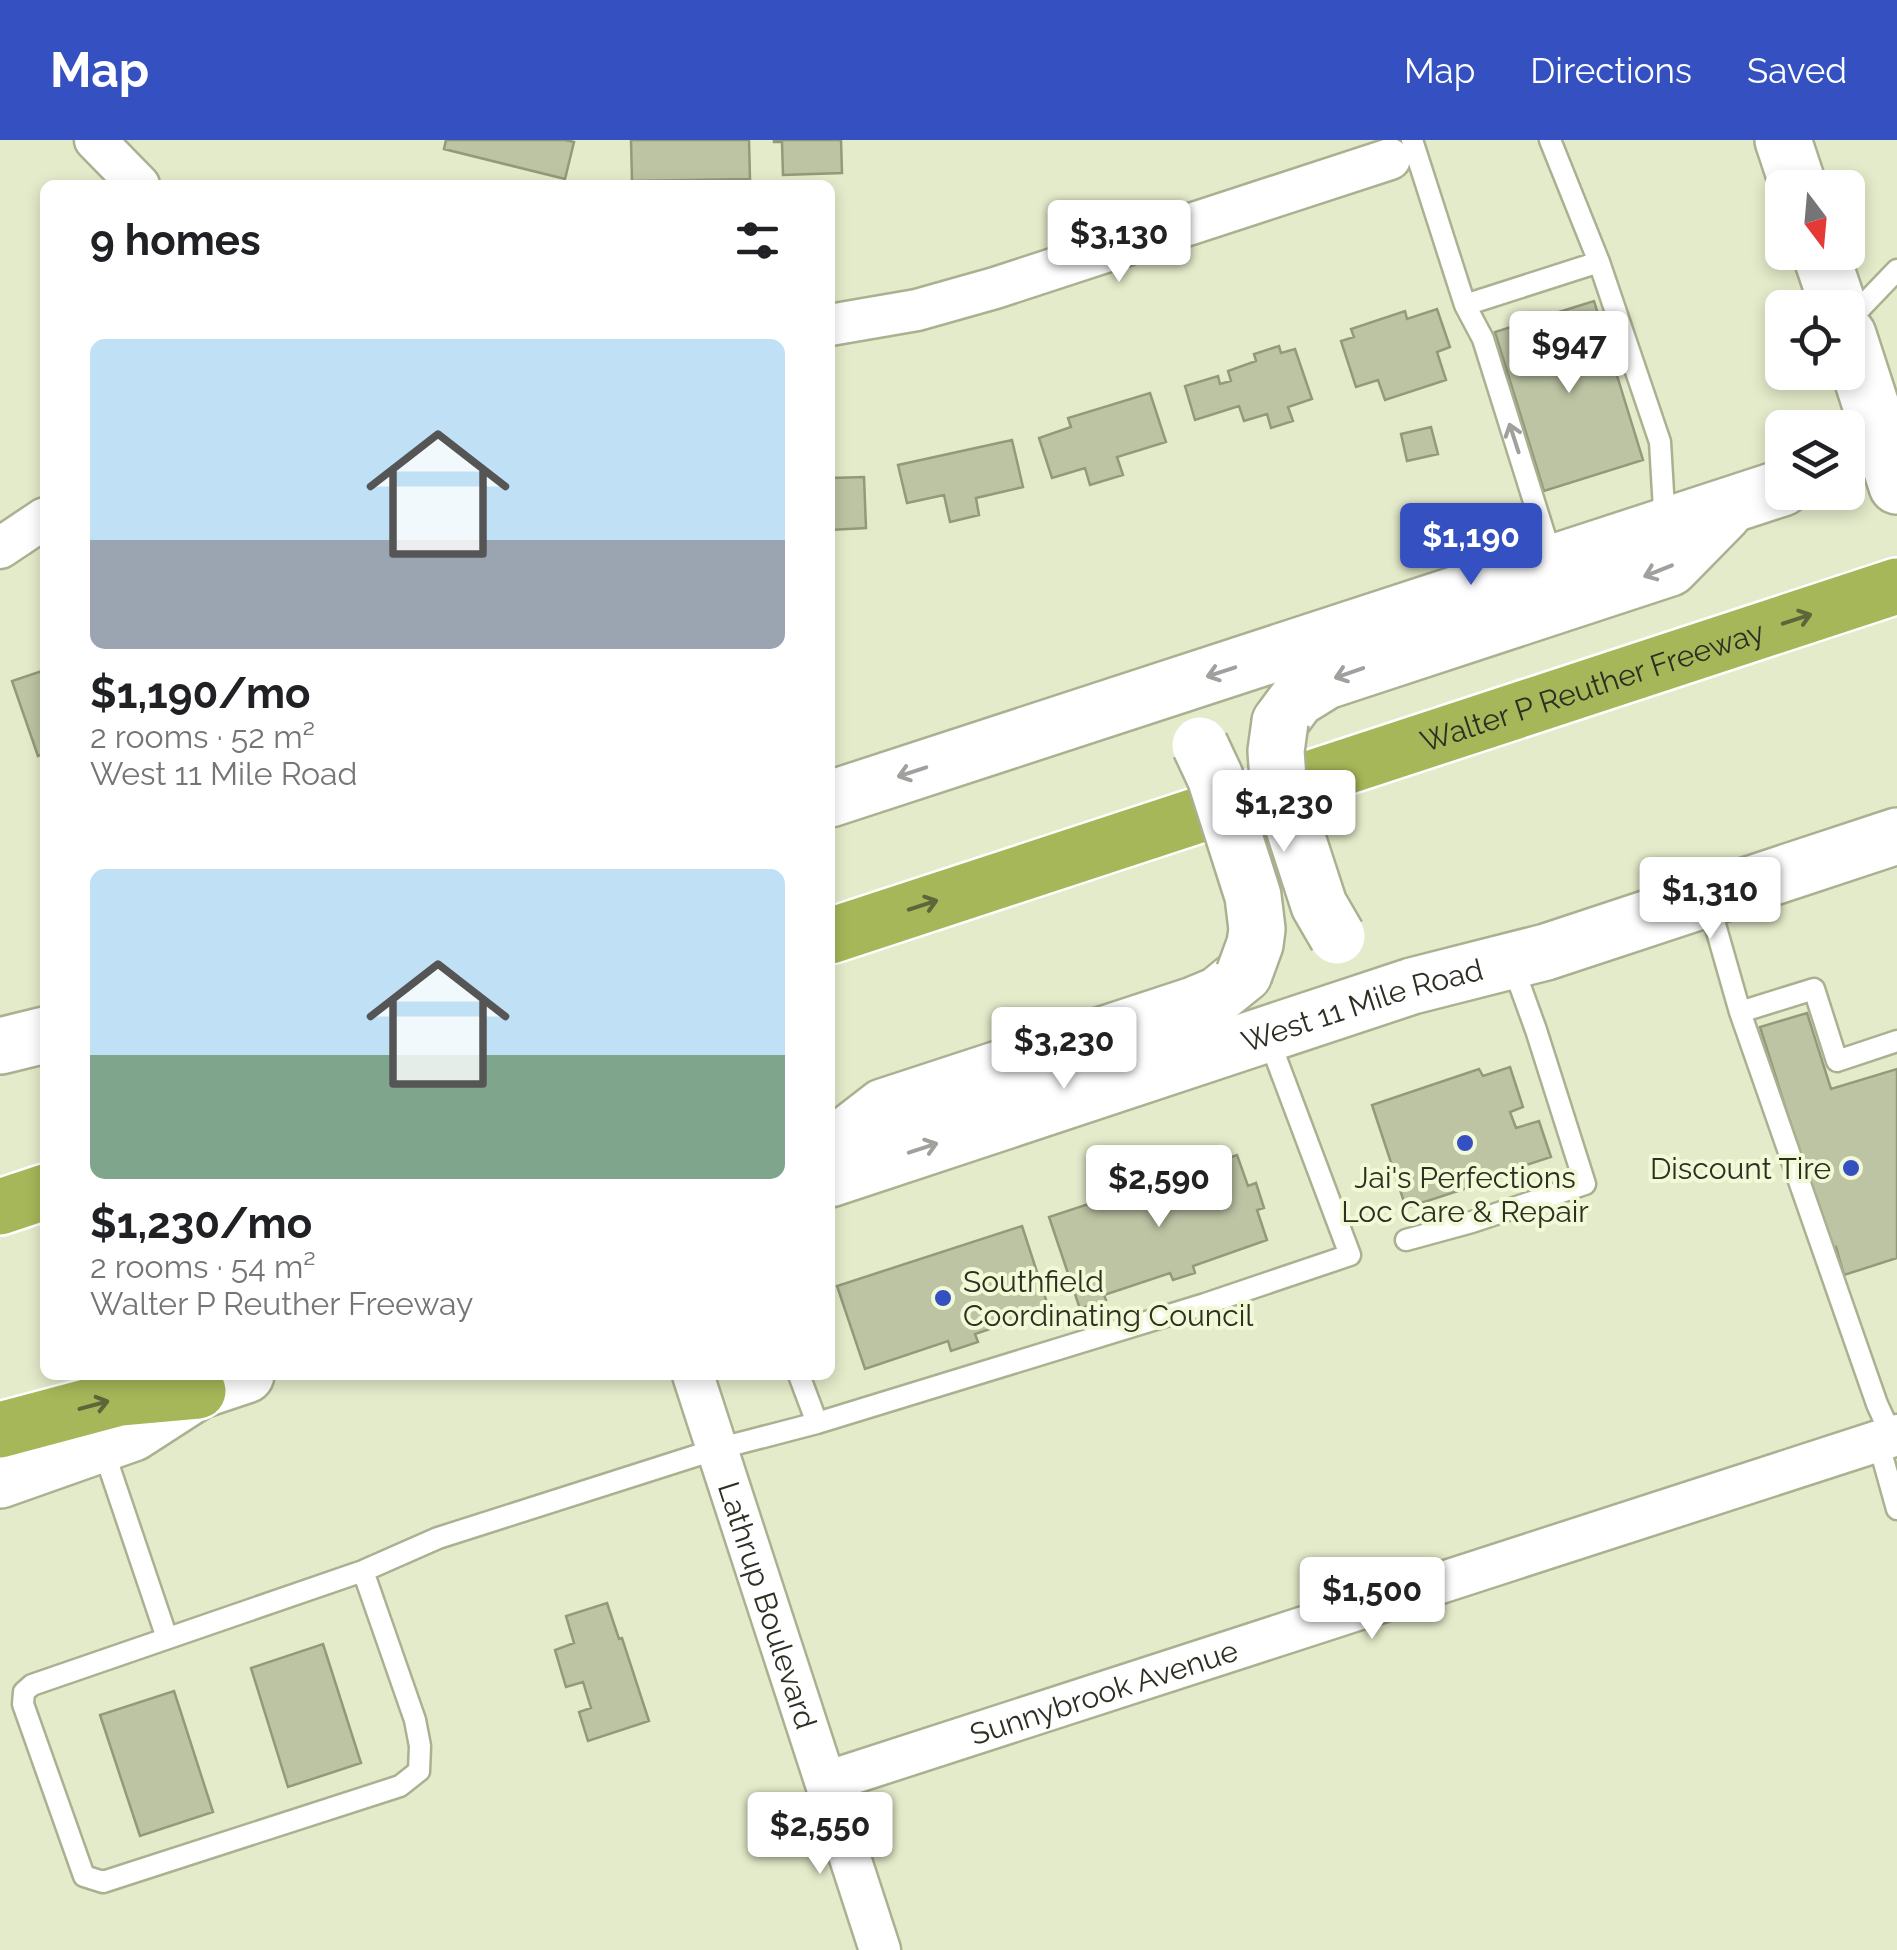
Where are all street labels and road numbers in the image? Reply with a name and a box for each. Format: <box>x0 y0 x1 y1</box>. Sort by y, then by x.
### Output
street label: Walter P Reuther Freeway <box>1416 613 1768 759</box>
street label: West 11 Mile Road <box>1237 951 1486 1059</box>
street label: Lathrup Boulevard <box>711 1477 824 1733</box>
street label: Sunnybrook Avenue <box>966 1632 1242 1752</box>

